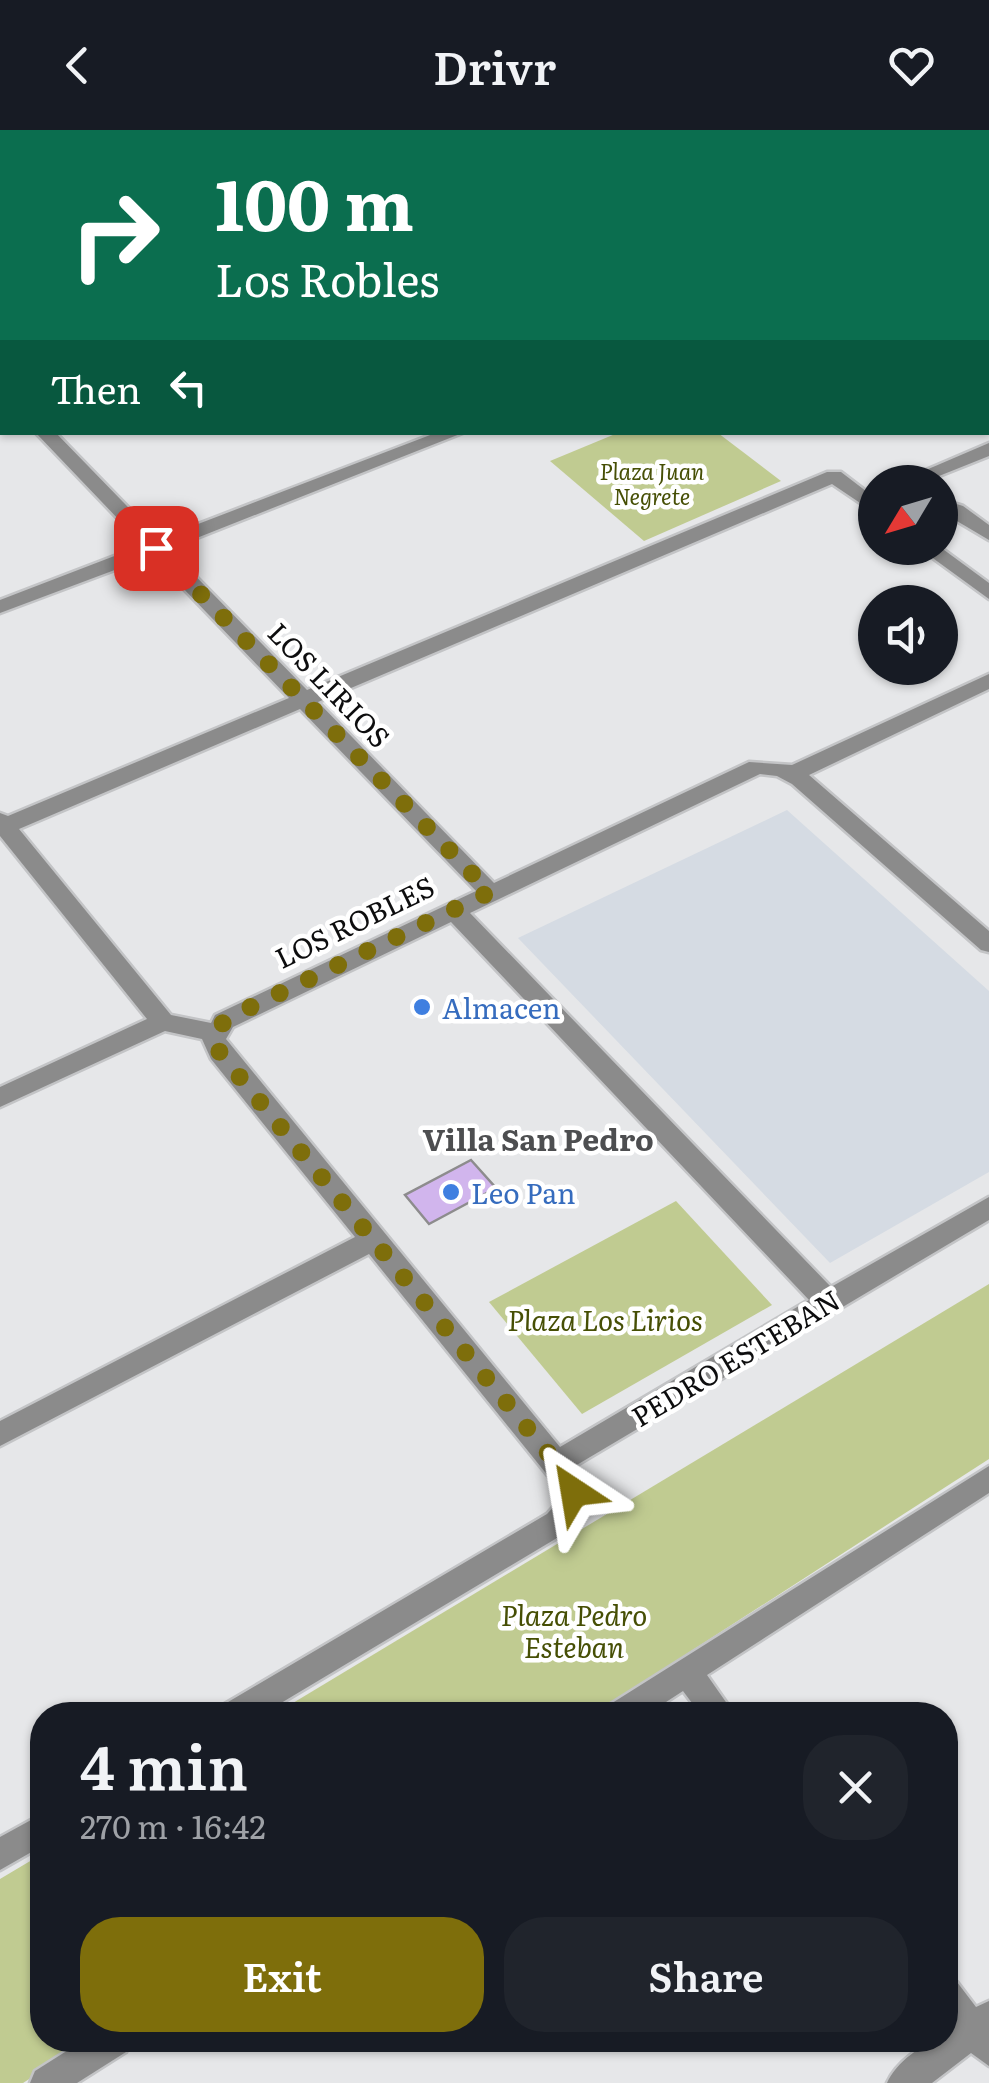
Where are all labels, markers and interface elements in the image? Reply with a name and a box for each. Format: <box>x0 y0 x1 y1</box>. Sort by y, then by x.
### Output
text: Drivr <box>433 32 556 99</box>
icon: back <box>50 38 105 93</box>
icon: heart <box>884 38 939 93</box>
text: 100 m <box>215 149 414 253</box>
icon: right <box>50 170 180 300</box>
text: Los Robles <box>215 244 439 311</box>
text: Then <box>50 359 141 416</box>
icon: left <box>161 360 216 415</box>
park label: Plaza Juan Negrete <box>600 454 704 512</box>
north arrow <box>858 465 958 565</box>
map controls <box>858 465 958 685</box>
pin <box>114 506 199 591</box>
icon: arrive <box>129 521 184 576</box>
button: sound <box>858 585 958 685</box>
street label: LOS LIRIOS <box>259 612 401 756</box>
street label: LOS ROBLES <box>267 864 441 978</box>
place label: Almacen <box>442 986 561 1028</box>
marker: Almacen <box>411 996 433 1018</box>
district label: Villa San Pedro <box>422 1116 654 1160</box>
place label: Leo Pan <box>471 1171 576 1213</box>
marker: Leo Pan <box>440 1181 462 1203</box>
street label: PEDRO ESTEBAN <box>623 1278 847 1436</box>
park label: Plaza Los Lirios <box>507 1298 703 1340</box>
position arrow <box>522 1440 626 1544</box>
park label: Plaza Pedro Esteban <box>501 1593 647 1667</box>
text: 4 min <box>80 1719 248 1808</box>
button: close <box>803 1735 908 1840</box>
text: 270 m · 16:42 <box>80 1801 266 1849</box>
button: Exit <box>80 1917 484 2032</box>
button: Share <box>504 1917 908 2032</box>

